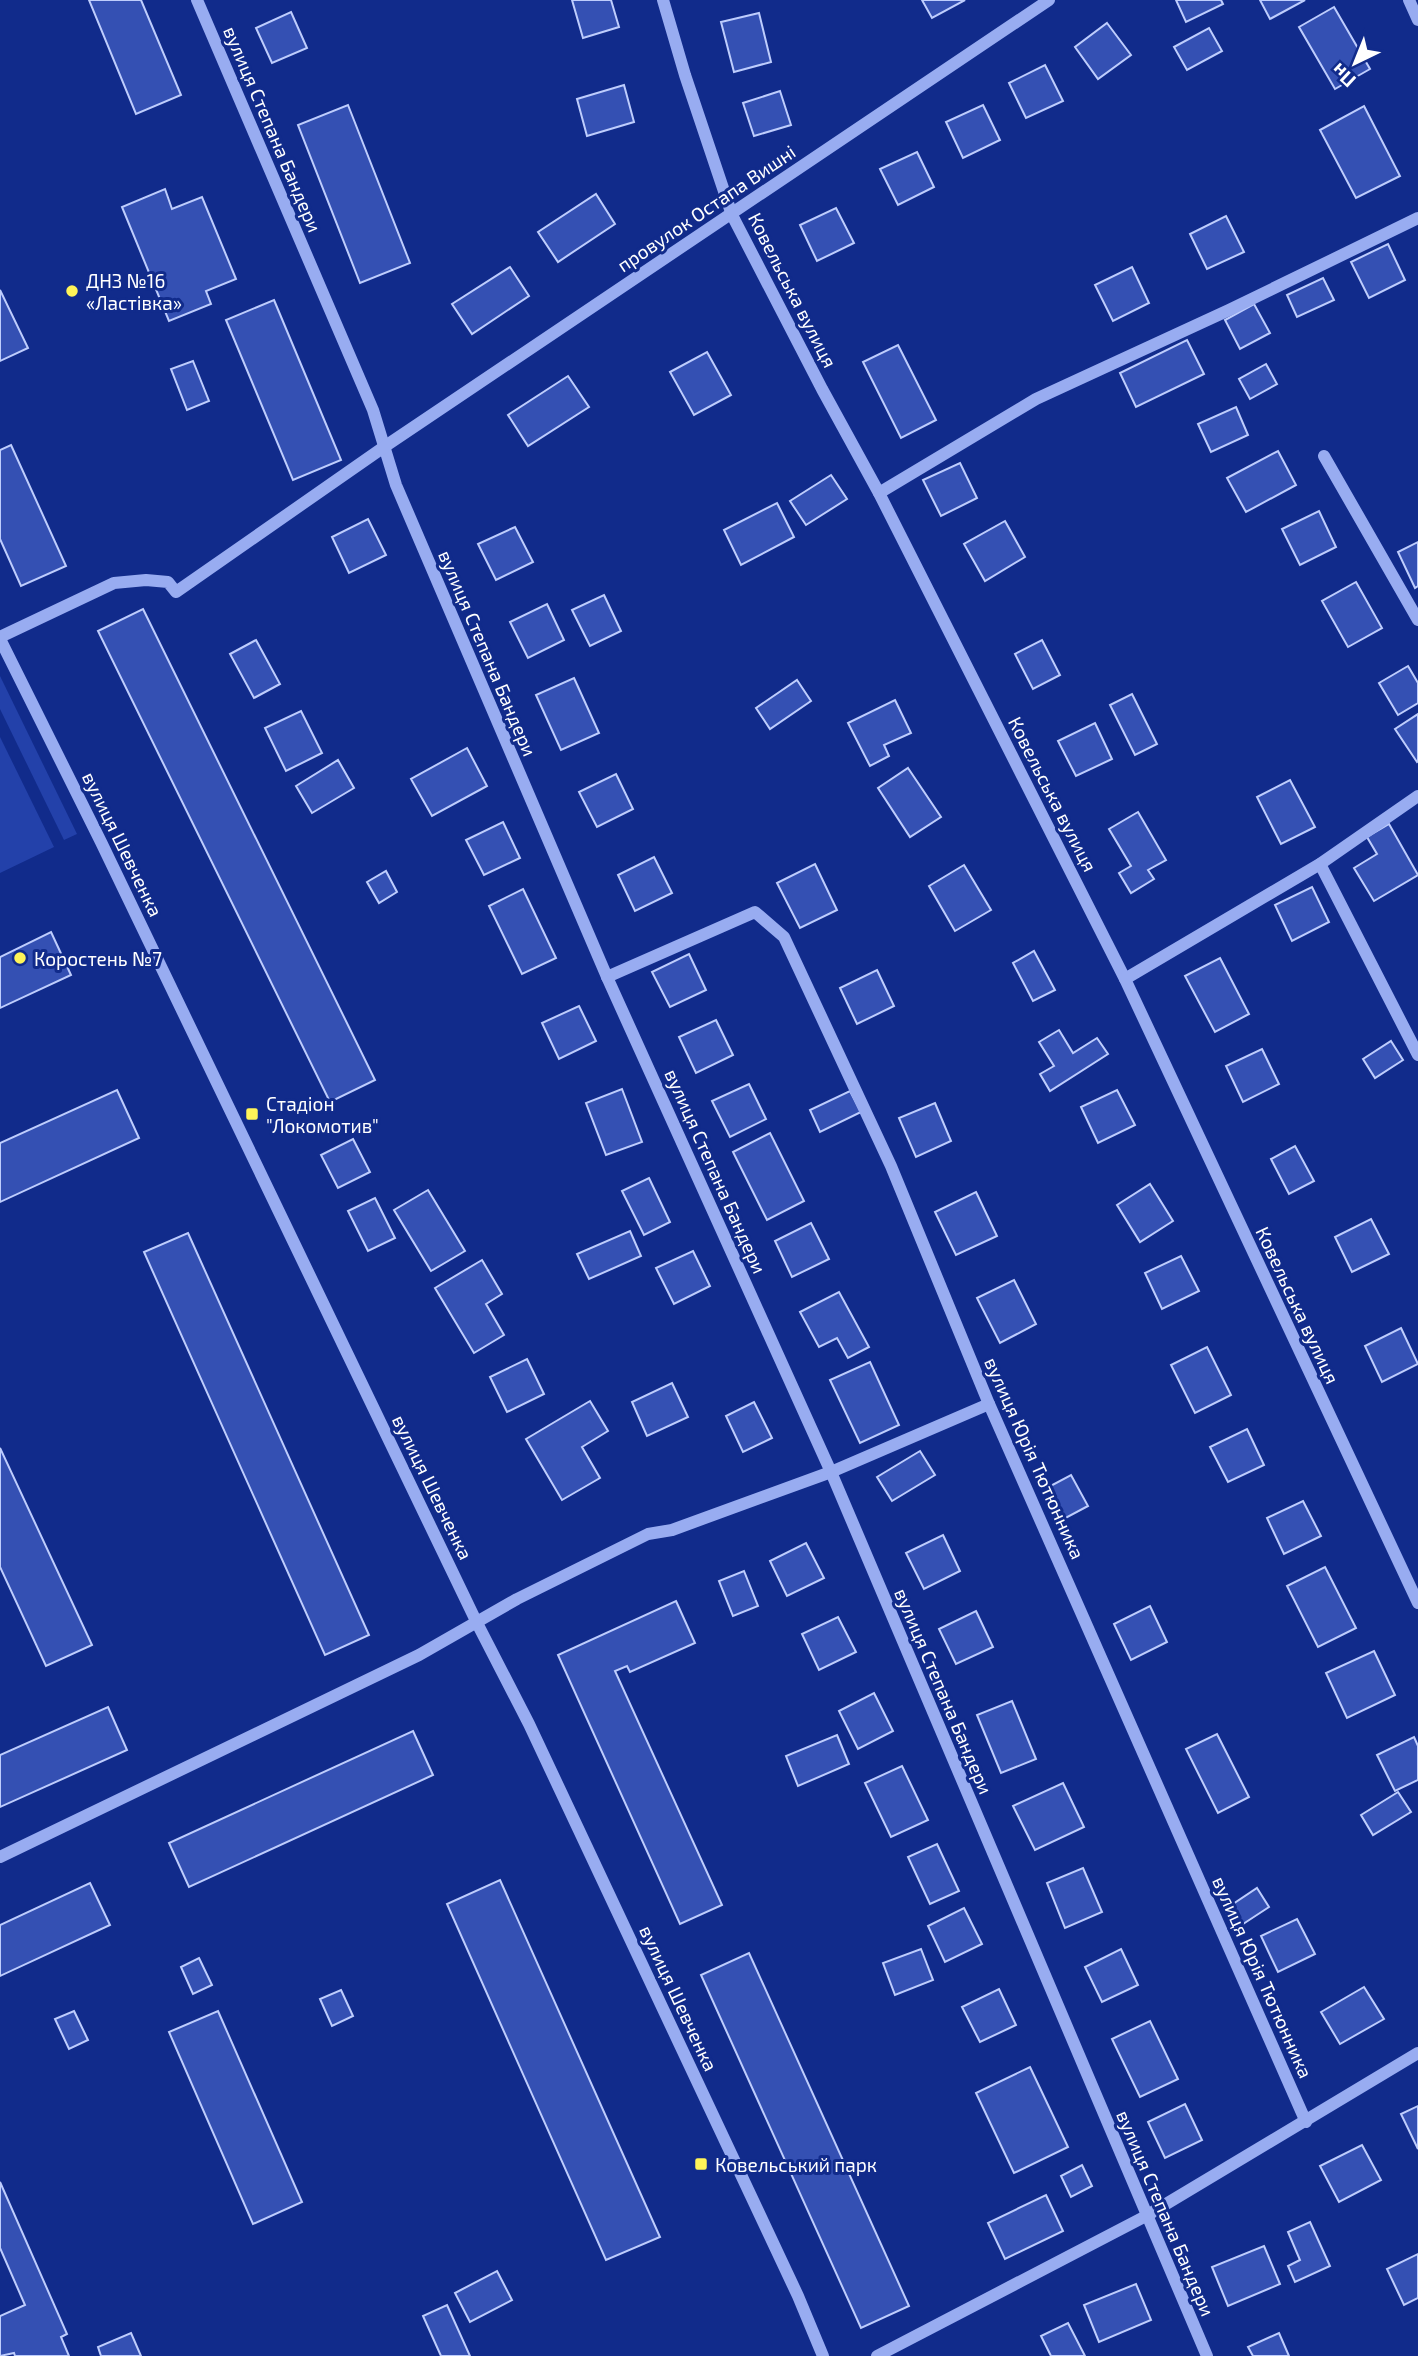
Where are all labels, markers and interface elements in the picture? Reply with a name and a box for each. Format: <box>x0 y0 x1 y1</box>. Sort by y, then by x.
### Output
street label: вулиця Степана Бандери <box>218 23 327 236</box>
north arrow <box>1320 28 1390 98</box>
text: Пн <box>1326 59 1360 93</box>
street label: провулок Остапа Вишні <box>612 140 800 277</box>
street label: Ковельська вулиця <box>743 209 842 372</box>
place label: ДНЗ №16 «Ластівка» <box>86 269 182 314</box>
marker: ДНЗ №16 «Ластівка» <box>64 283 80 299</box>
street label: вулиця Степана Бандери <box>433 547 542 760</box>
street label: Ковельська вулиця <box>1003 713 1102 876</box>
street label: вулиця Шевченка <box>77 768 168 921</box>
place label: Коростень №7 <box>34 947 162 970</box>
marker: Коростень №7 <box>12 950 28 966</box>
street label: вулиця Степана Бандери <box>660 1065 772 1277</box>
place label: Стадіон "Локомотив" <box>266 1092 379 1137</box>
marker: Стадіон "Локомотив" <box>244 1106 260 1122</box>
street label: Ковельська вулиця <box>1251 1223 1345 1388</box>
street label: вулиця Юрія Тютюнника <box>979 1354 1090 1563</box>
street label: вулиця Шевченка <box>387 1411 478 1564</box>
street label: вулиця Степана Бандери <box>889 1585 998 1798</box>
street label: вулиця Юрія Тютюнника <box>1207 1873 1318 2082</box>
street label: вулиця Шевченка <box>634 1921 723 2075</box>
street label: вулиця Степана Бандери <box>1111 2107 1220 2320</box>
place label: Ковельський парк <box>715 2153 877 2176</box>
marker: Ковельський парк <box>693 2156 709 2172</box>

